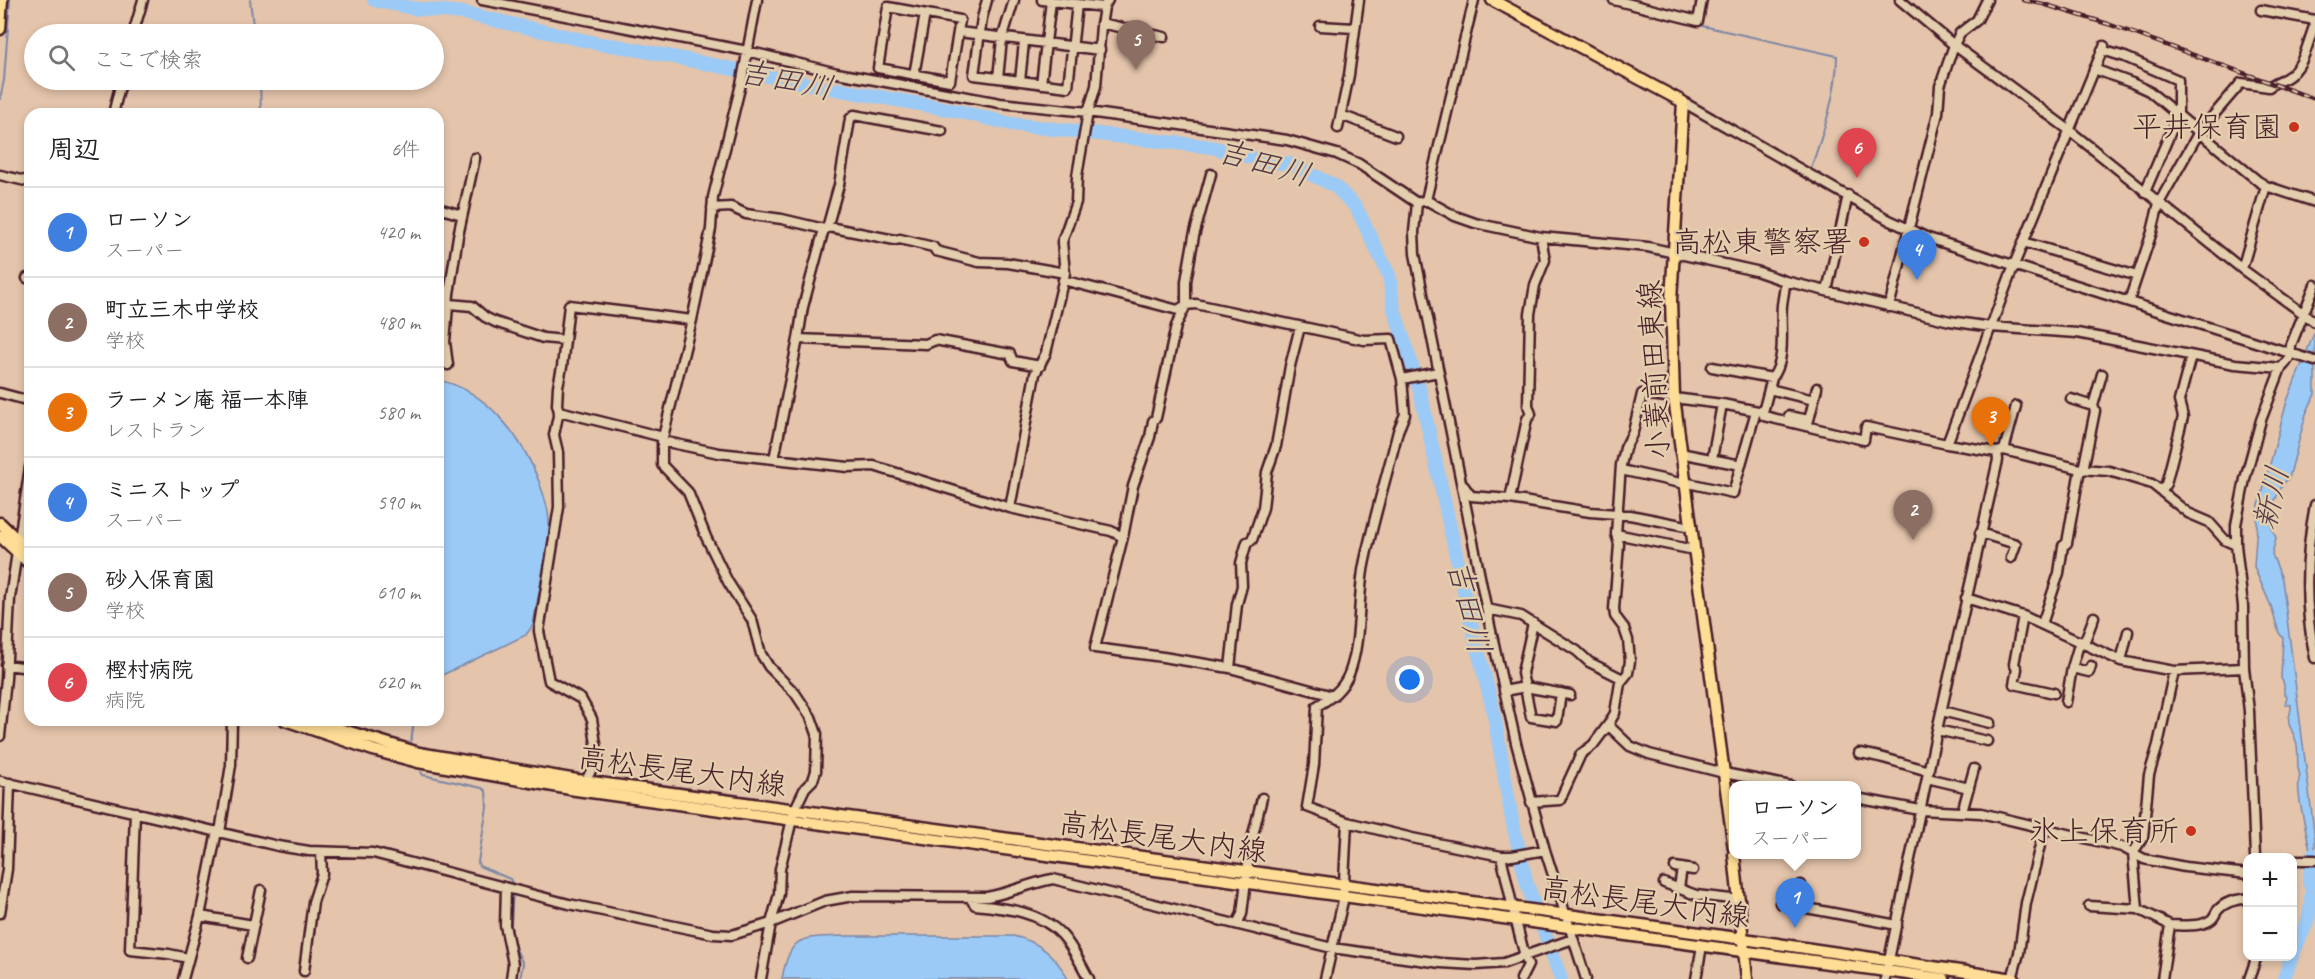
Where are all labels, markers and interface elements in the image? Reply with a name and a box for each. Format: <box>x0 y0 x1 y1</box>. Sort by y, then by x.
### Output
pin: 5 <box>1116 20 1156 70</box>
search box <box>24 24 444 90</box>
icon: search <box>45 41 78 74</box>
text: ここで検索 <box>93 46 203 74</box>
water label: 吉田川 <box>735 51 837 109</box>
place label: 平井保育園 <box>2132 108 2282 146</box>
marker: 平井保育園 <box>2287 120 2301 134</box>
pin: 6 <box>1838 128 1876 178</box>
water label: 吉田川 <box>1212 130 1316 196</box>
text: 周辺 <box>48 133 100 166</box>
text: 6件 <box>391 137 420 162</box>
text: ローソン <box>105 206 193 234</box>
text: 1 <box>63 220 72 245</box>
text: 420 m <box>377 220 420 245</box>
place label: 高松東警察署 <box>1672 223 1852 261</box>
pin: 4 <box>1898 230 1936 280</box>
marker: 高松東警察署 <box>1857 235 1871 249</box>
text: スーパー <box>105 238 184 263</box>
street label: 小蓑前田東線 <box>1630 279 1678 461</box>
text: 町立三木中学校 <box>105 296 259 324</box>
text: 2 <box>63 310 72 335</box>
text: 480 m <box>377 310 420 335</box>
text: 学校 <box>105 328 145 353</box>
text: ラーメン庵 福一本陣 <box>105 386 308 414</box>
pin: 3 <box>1972 398 2010 447</box>
text: 3 <box>63 400 72 425</box>
text: 580 m <box>377 400 420 425</box>
text: レストラン <box>105 418 207 443</box>
water label: 新川 <box>2244 462 2298 534</box>
text: ミニストップ <box>105 476 239 504</box>
text: 4 <box>63 490 72 515</box>
text: 590 m <box>377 490 420 515</box>
pin: 2 <box>1894 490 1932 540</box>
text: スーパー <box>105 508 184 533</box>
water label: 吉田川 <box>1437 555 1501 659</box>
text: 砂入保育園 <box>105 566 215 594</box>
text: 5 <box>63 580 72 605</box>
text: 610 m <box>377 580 420 605</box>
text: 学校 <box>105 598 145 623</box>
text: 樫村病院 <box>105 656 193 684</box>
your location <box>1395 665 1424 694</box>
text: 6 <box>63 670 72 695</box>
text: 620 m <box>377 670 420 695</box>
text: 病院 <box>105 688 145 713</box>
street label: 高松長尾大内線 <box>575 738 789 804</box>
popup <box>1729 781 1861 859</box>
text: ローソン <box>1751 794 1839 822</box>
street label: 高松長尾大内線 <box>1056 804 1270 870</box>
place label: 氷上保育所 <box>2029 812 2179 850</box>
marker: 氷上保育所 <box>2184 824 2198 838</box>
text: スーパー <box>1751 826 1830 851</box>
map controls <box>2243 853 2297 961</box>
button: + <box>2243 853 2297 907</box>
street label: 高松長尾大内線 <box>1538 869 1752 935</box>
pin: 1 <box>1776 878 1814 928</box>
button: − <box>2243 907 2297 961</box>

